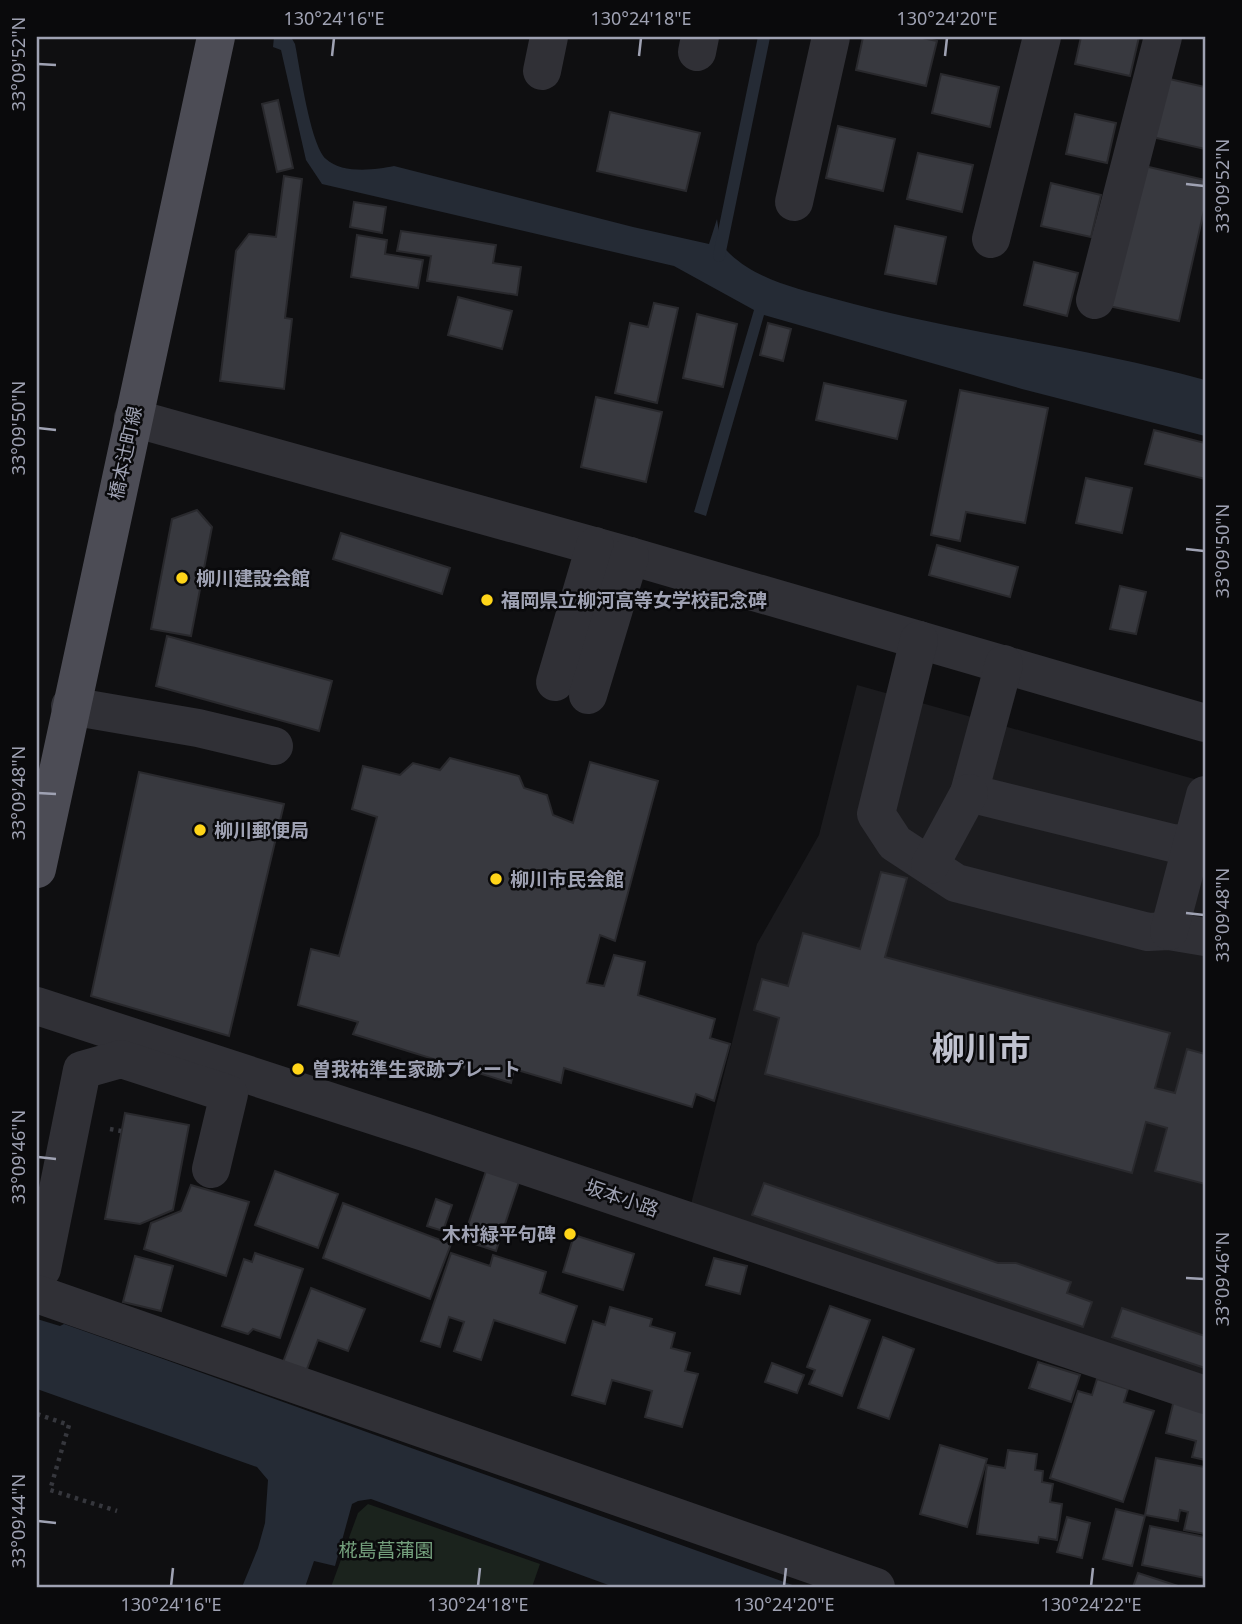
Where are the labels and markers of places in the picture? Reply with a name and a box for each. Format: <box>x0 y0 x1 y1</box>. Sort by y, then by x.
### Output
place label: 柳川建設会館 <box>196 565 310 591</box>
marker: 柳川建設会館 <box>174 570 190 586</box>
place label: 福岡県立柳河高等女学校記念碑 <box>501 587 767 613</box>
marker: 福岡県立柳河高等女学校記念碑 <box>479 592 495 608</box>
place label: 柳川郵便局 <box>214 817 309 843</box>
marker: 柳川郵便局 <box>192 822 208 838</box>
place label: 柳川市民会館 <box>510 866 624 892</box>
marker: 柳川市民会館 <box>488 871 504 887</box>
place label: 曽我祐準生家跡プレート <box>312 1056 521 1082</box>
marker: 曽我祐準生家跡プレート <box>290 1061 306 1077</box>
place label: 木村緑平句碑 <box>442 1221 556 1247</box>
marker: 木村緑平句碑 <box>562 1226 578 1242</box>

